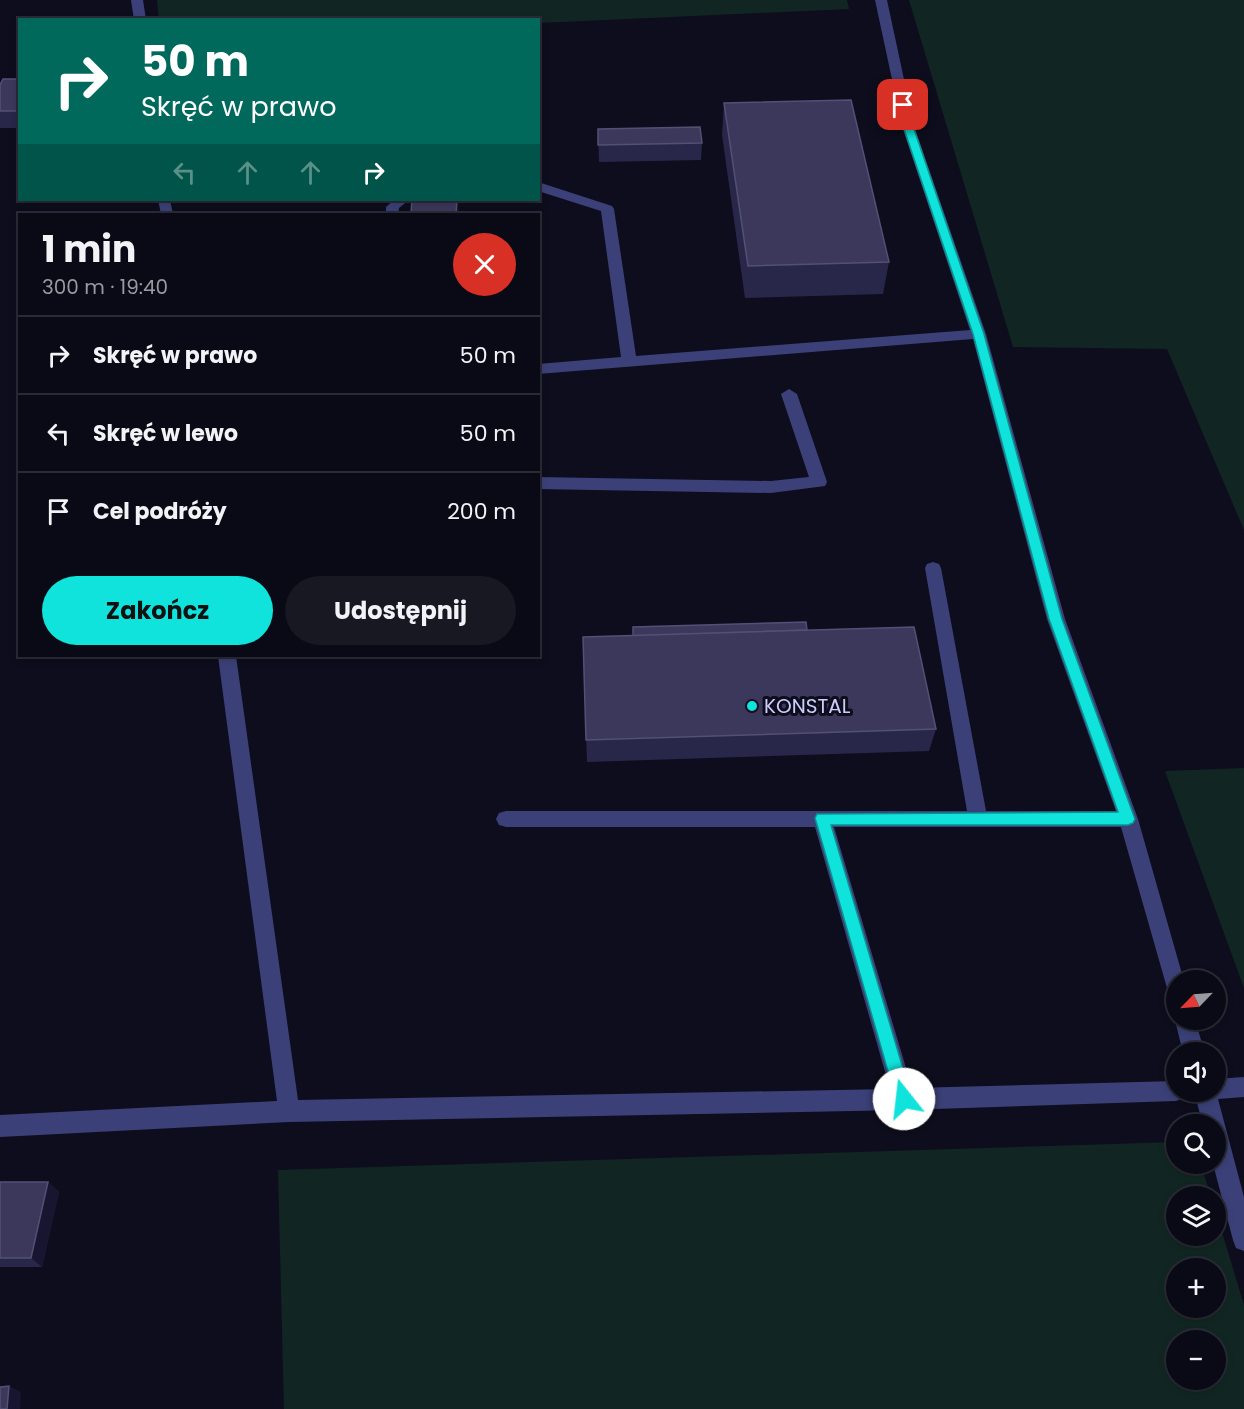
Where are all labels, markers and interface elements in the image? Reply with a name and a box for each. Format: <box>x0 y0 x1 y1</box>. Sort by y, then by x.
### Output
text: 50 m <box>141 32 249 91</box>
icon: right <box>42 42 120 120</box>
pin <box>877 79 928 130</box>
text: Skręć w prawo <box>141 88 337 125</box>
icon: arrive <box>886 88 919 121</box>
icon: left <box>168 156 201 189</box>
icon: ahead <box>231 156 264 189</box>
icon: ahead <box>294 156 327 189</box>
icon: right <box>357 156 390 189</box>
text: 1 min <box>42 224 136 275</box>
button: close <box>453 233 516 296</box>
text: 300 m · 19:40 <box>42 273 168 301</box>
icon: right <box>42 339 75 372</box>
text: Skręć w prawo <box>93 340 257 371</box>
text: 50 m <box>460 340 516 371</box>
icon: left <box>42 417 75 450</box>
text: Skręć w lewo <box>93 418 238 449</box>
text: 50 m <box>460 418 516 449</box>
icon: arrive <box>42 495 75 528</box>
text: Cel podróży <box>93 496 227 527</box>
text: 200 m <box>447 496 516 527</box>
button: Zakończ <box>42 576 273 645</box>
button: Udostępnij <box>285 576 516 645</box>
place label: KONSTAL <box>764 692 851 720</box>
marker: KONSTAL <box>745 699 759 713</box>
north arrow <box>1166 970 1226 1030</box>
map controls <box>1166 970 1226 1390</box>
button: sound <box>1166 1042 1226 1102</box>
position arrow <box>872 1067 936 1131</box>
button: search <box>1166 1114 1226 1174</box>
button: layers <box>1166 1186 1226 1246</box>
button: + <box>1166 1258 1226 1318</box>
button: − <box>1166 1330 1226 1390</box>

